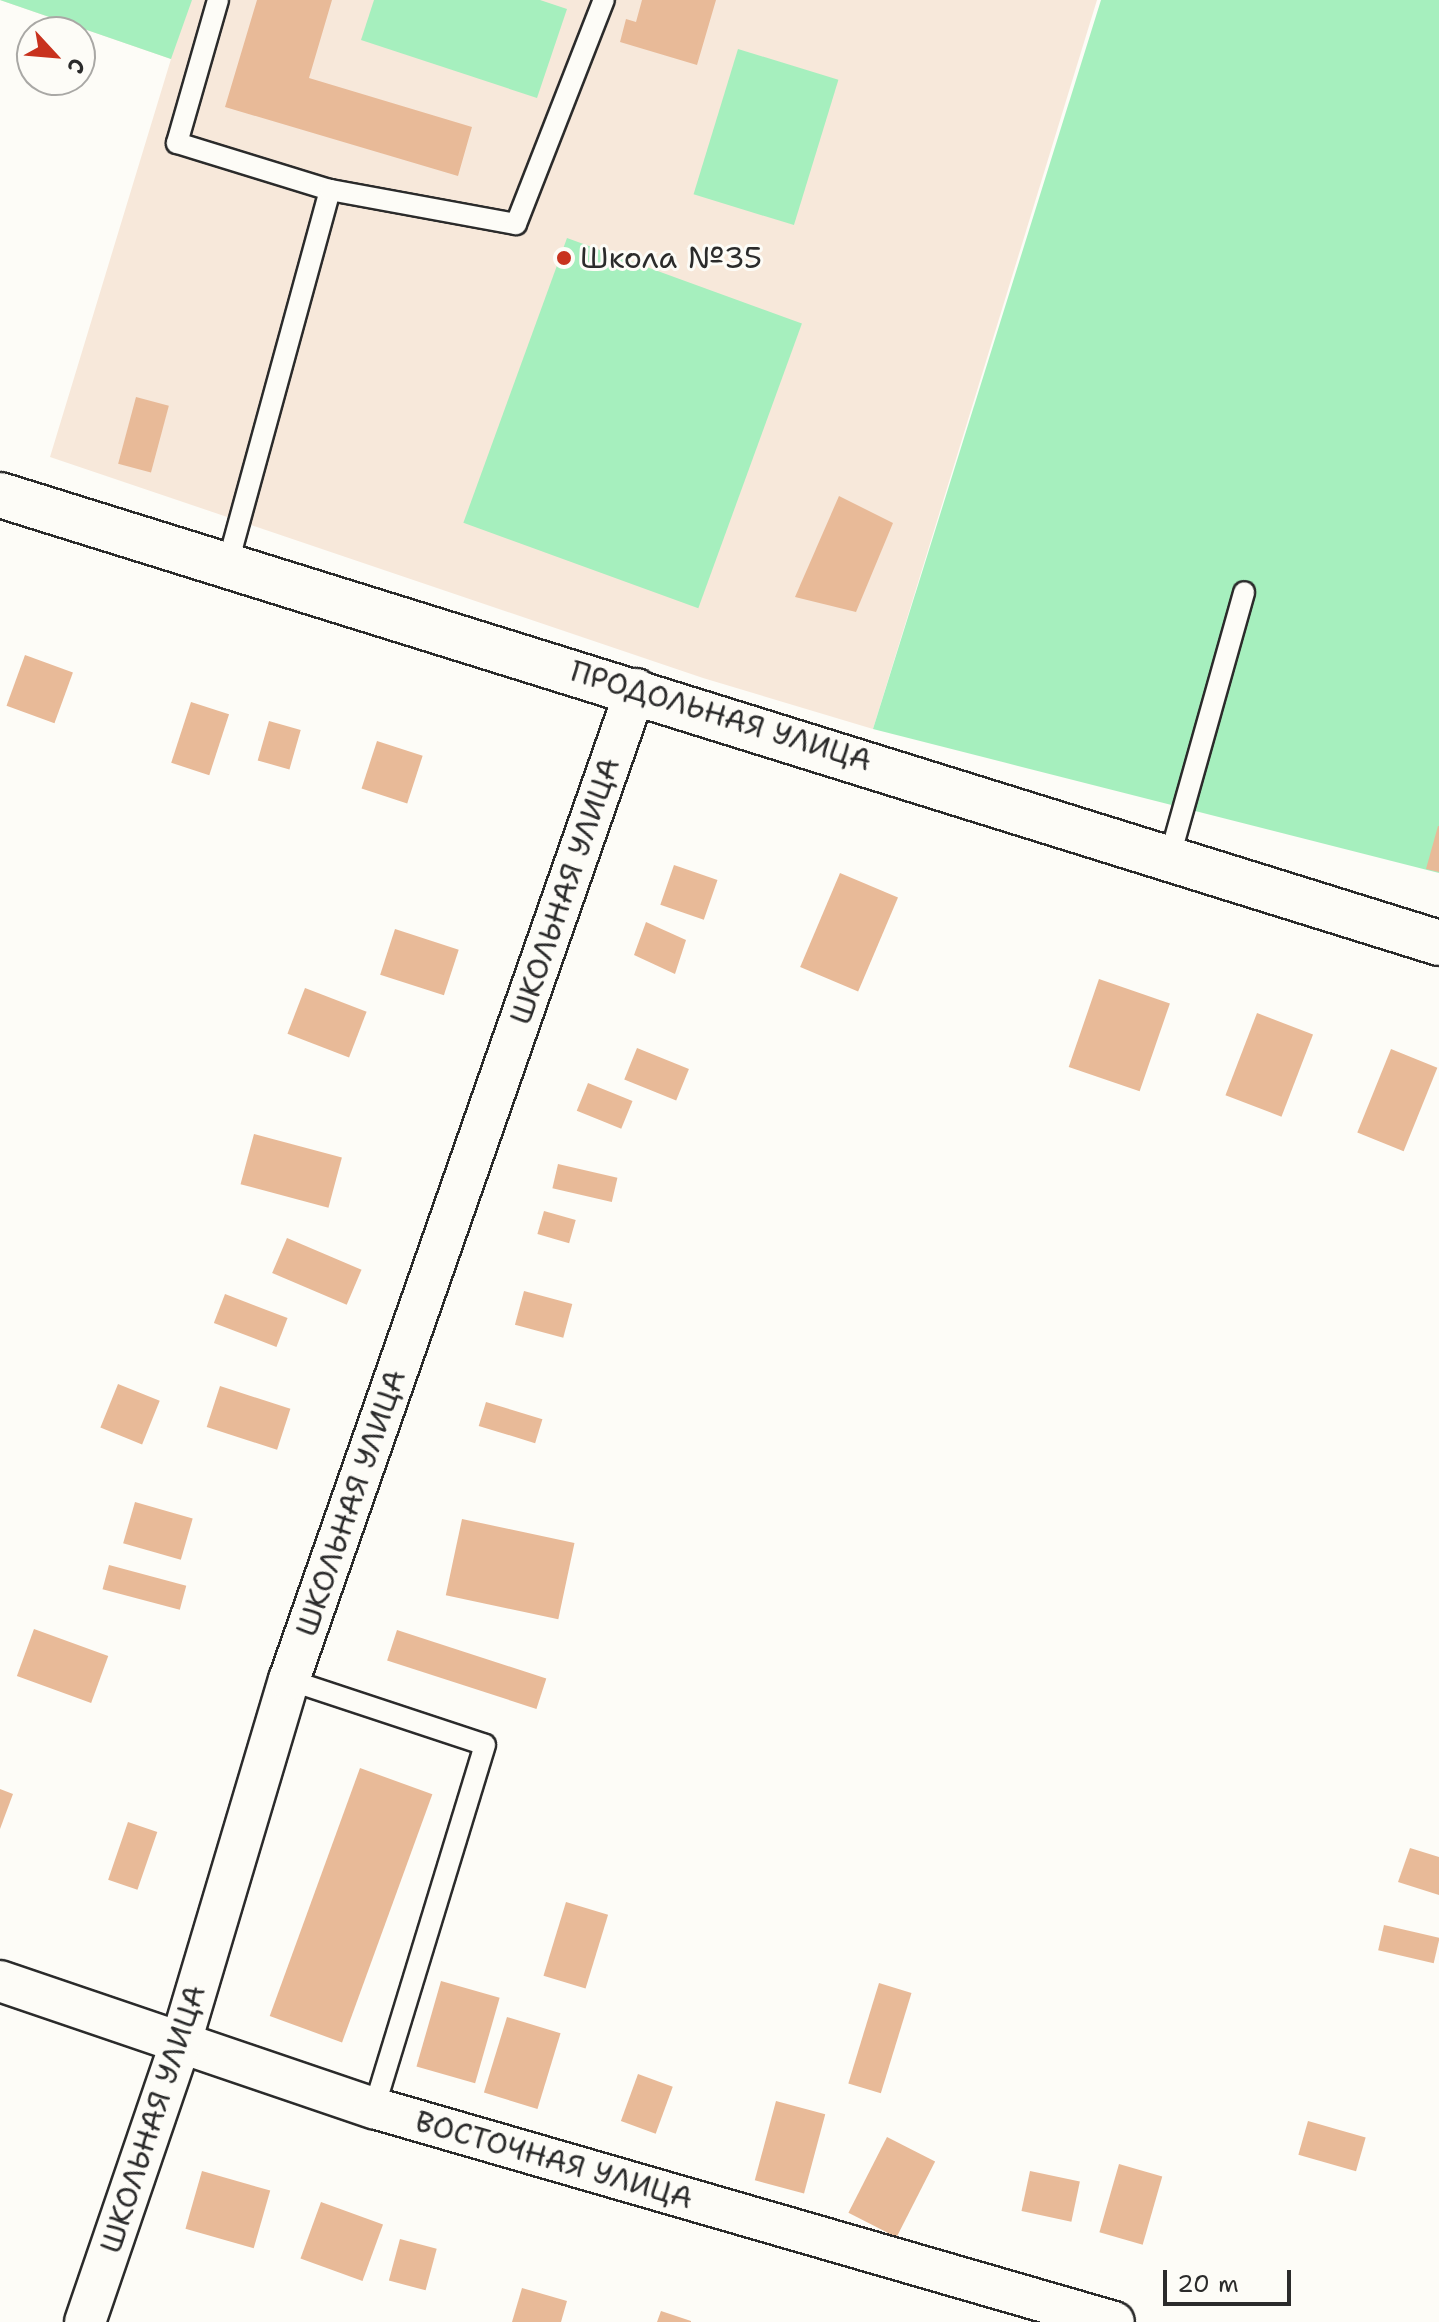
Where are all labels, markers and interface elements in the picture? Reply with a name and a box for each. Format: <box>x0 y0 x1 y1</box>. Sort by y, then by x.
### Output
north arrow <box>16 16 96 96</box>
text: С <box>60 53 92 78</box>
place label: Школа №35 <box>580 240 762 276</box>
marker: Школа №35 <box>555 249 573 267</box>
street label: ПРОДОЛЬНАЯ УЛИЦА <box>566 653 876 779</box>
street label: ШКОЛЬНАЯ УЛИЦА <box>502 753 628 1029</box>
street label: ШКОЛЬНАЯ УЛИЦА <box>288 1365 414 1641</box>
street label: ШКОЛЬНАЯ УЛИЦА <box>93 1980 213 2258</box>
street label: ВОСТОЧНАЯ УЛИЦА <box>411 2103 697 2217</box>
scale bar <box>1167 2254 1295 2304</box>
text: 20 m <box>1177 2268 1239 2300</box>

